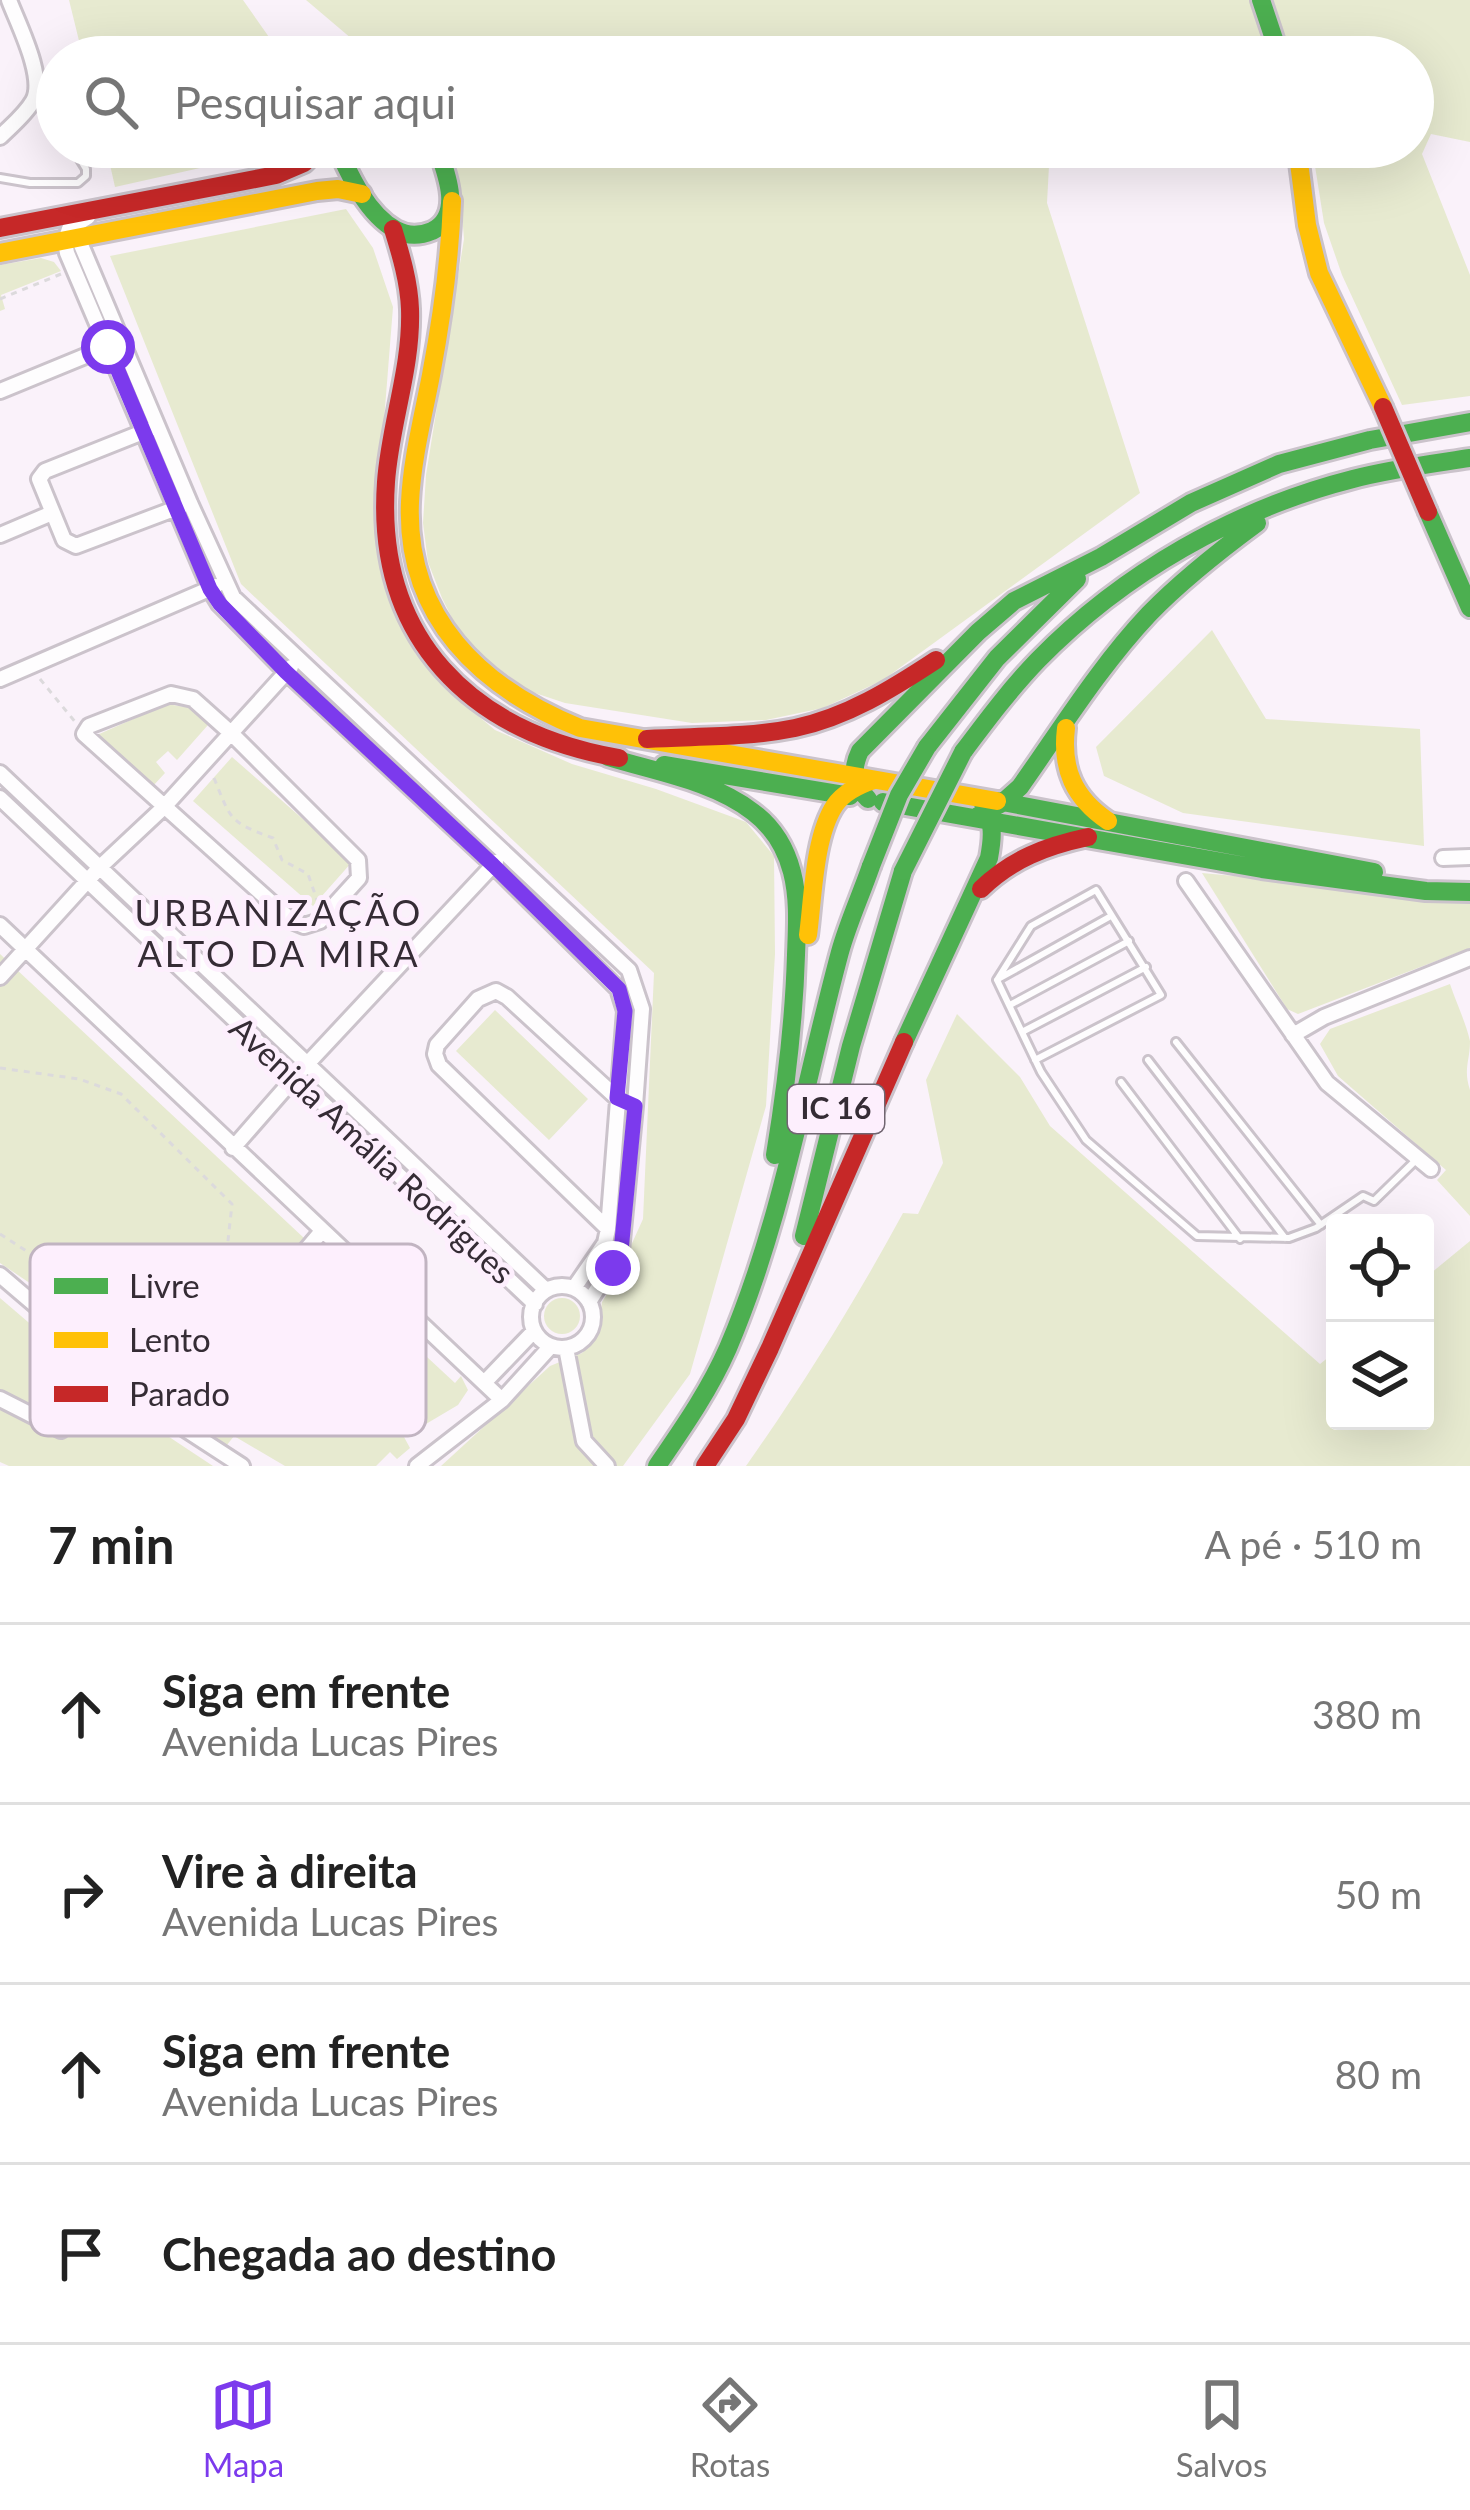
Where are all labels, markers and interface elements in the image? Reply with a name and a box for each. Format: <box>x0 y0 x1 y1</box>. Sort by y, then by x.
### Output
search box <box>36 36 1434 168</box>
icon: search <box>78 69 144 135</box>
text: Pesquisar aqui <box>174 75 456 129</box>
route start <box>81 320 135 374</box>
district label: URBANIZAÇÃO ALTO DA MIRA <box>135 890 423 975</box>
street label: Avenida Amália Rodrigues <box>222 1007 523 1291</box>
road number: IC 16 <box>788 1085 884 1133</box>
map controls <box>1326 1214 1434 1430</box>
button: locate <box>1326 1214 1434 1322</box>
route end <box>586 1241 640 1295</box>
legend <box>30 1244 426 1436</box>
text: Livre <box>129 1265 200 1305</box>
text: Lento <box>129 1319 211 1359</box>
button: layers <box>1326 1322 1434 1430</box>
text: Parado <box>129 1373 230 1413</box>
text: 7 min <box>48 1514 174 1575</box>
text: A pé · 510 m <box>1204 1521 1422 1567</box>
text: Siga em frente <box>162 1664 450 1718</box>
icon: ahead <box>48 1681 114 1747</box>
text: 380 m <box>1312 1691 1422 1737</box>
text: Avenida Lucas Pires <box>162 1718 498 1764</box>
text: Vire à direita <box>162 1844 418 1898</box>
icon: right <box>48 1861 114 1927</box>
text: 50 m <box>1335 1871 1422 1917</box>
text: Avenida Lucas Pires <box>162 1898 498 1944</box>
text: Siga em frente <box>162 2024 450 2078</box>
icon: ahead <box>48 2041 114 2107</box>
text: 80 m <box>1335 2051 1422 2097</box>
text: Avenida Lucas Pires <box>162 2078 498 2124</box>
icon: arrive <box>48 2221 114 2287</box>
text: Chegada ao destino <box>162 2227 556 2281</box>
tab: Mapa <box>203 2372 284 2484</box>
tab: Rotas <box>690 2372 770 2484</box>
tab: Salvos <box>1176 2372 1267 2484</box>

